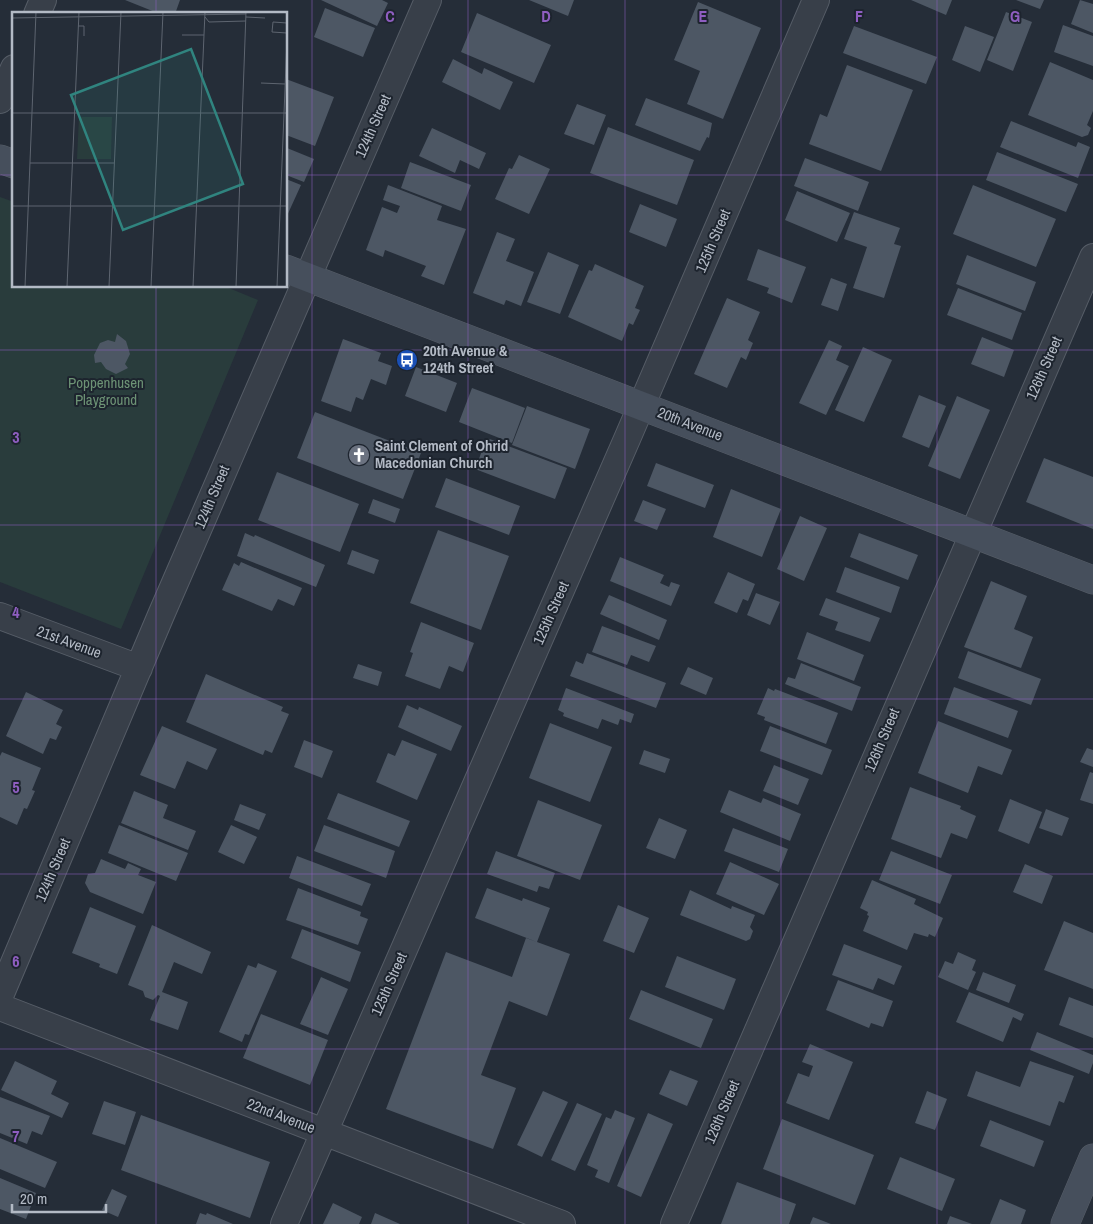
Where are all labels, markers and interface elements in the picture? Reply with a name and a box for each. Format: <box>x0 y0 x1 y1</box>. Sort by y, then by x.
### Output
text: C <box>385 5 395 27</box>
text: D <box>541 5 551 27</box>
text: E <box>699 5 708 27</box>
text: F <box>855 5 863 27</box>
text: G <box>1010 5 1020 27</box>
inset map <box>12 12 288 288</box>
street label: 124th Street <box>349 90 396 161</box>
street label: 125th Street <box>690 205 736 276</box>
street label: 126th Street <box>1020 332 1067 403</box>
place label: 20th Avenue & 124th Street <box>423 340 508 378</box>
bus stop icon: 20th Avenue & 124th Street <box>395 348 419 372</box>
park label: Poppenhusen Playground <box>68 372 144 410</box>
street label: 20th Avenue <box>655 402 726 446</box>
text: 3 <box>12 426 20 448</box>
place label: Saint Clement of Ohrid Macedonian Church <box>375 435 508 473</box>
church icon: Saint Clement of Ohrid Macedonian Church <box>347 443 371 467</box>
street label: 124th Street <box>189 461 235 532</box>
street label: 125th Street <box>527 577 574 648</box>
text: 4 <box>12 601 20 623</box>
street label: 21st Avenue <box>34 620 105 663</box>
street label: 126th Street <box>859 704 905 775</box>
text: 5 <box>12 776 20 798</box>
street label: 124th Street <box>30 834 76 905</box>
street label: 125th Street <box>365 948 412 1019</box>
text: 6 <box>12 950 20 972</box>
street label: 126th Street <box>699 1076 745 1147</box>
street label: 22nd Avenue <box>244 1093 319 1138</box>
text: 7 <box>12 1125 20 1147</box>
scale bar <box>12 1182 106 1214</box>
text: 20 m <box>20 1188 47 1209</box>

